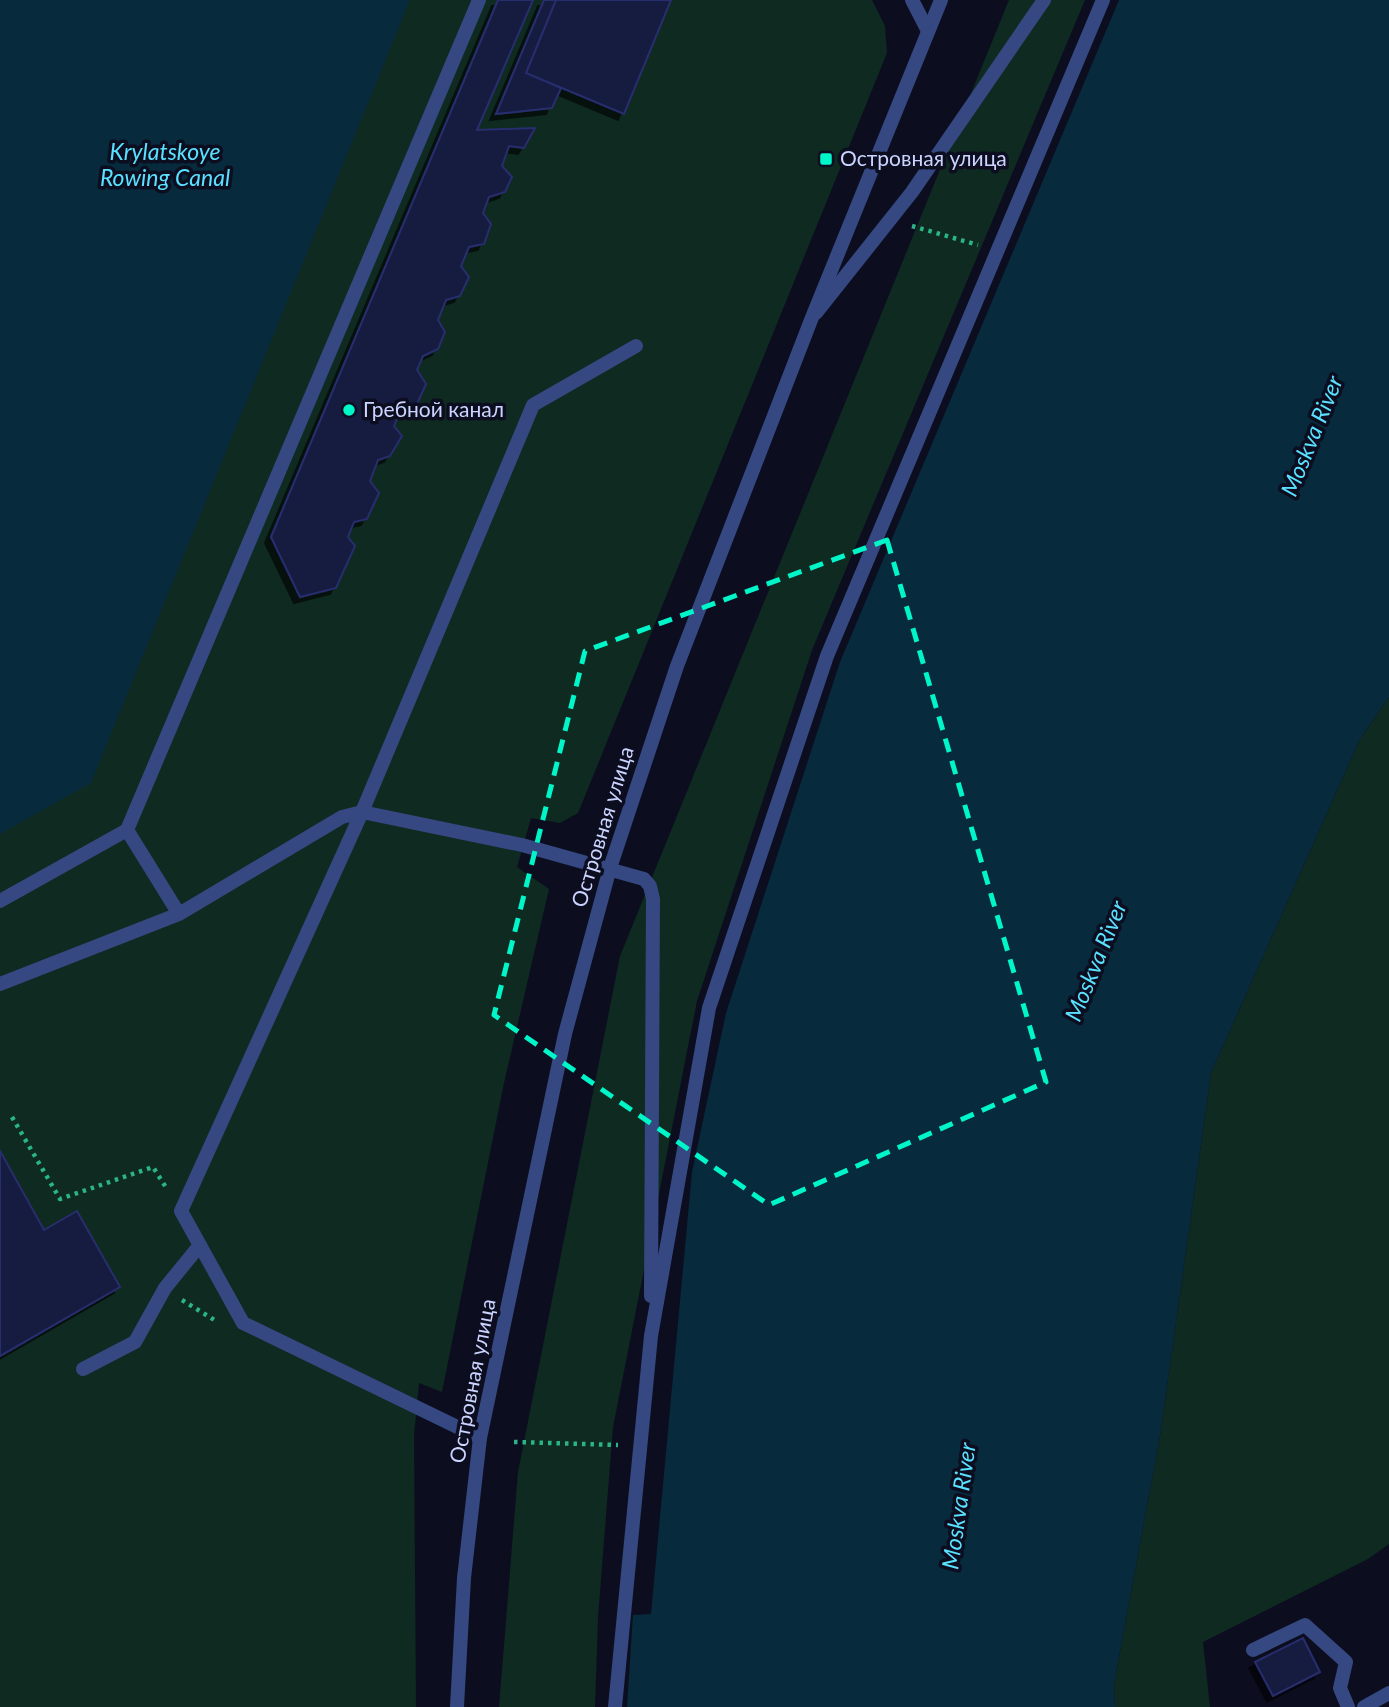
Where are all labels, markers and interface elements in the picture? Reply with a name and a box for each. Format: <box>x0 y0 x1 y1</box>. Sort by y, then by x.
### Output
water label: Krylatskoye Rowing Canal <box>100 137 230 191</box>
place label: Островная улица <box>840 145 1007 170</box>
marker: Островная улица <box>818 151 834 167</box>
water label: Moskva River <box>1274 370 1348 500</box>
place label: Гребной канал <box>363 396 504 421</box>
marker: Гребной канал <box>341 402 357 418</box>
street label: Островная улица <box>565 743 638 910</box>
water label: Moskva River <box>1058 895 1132 1025</box>
street label: Островная улица <box>443 1296 500 1465</box>
water label: Moskva River <box>935 1440 981 1571</box>

